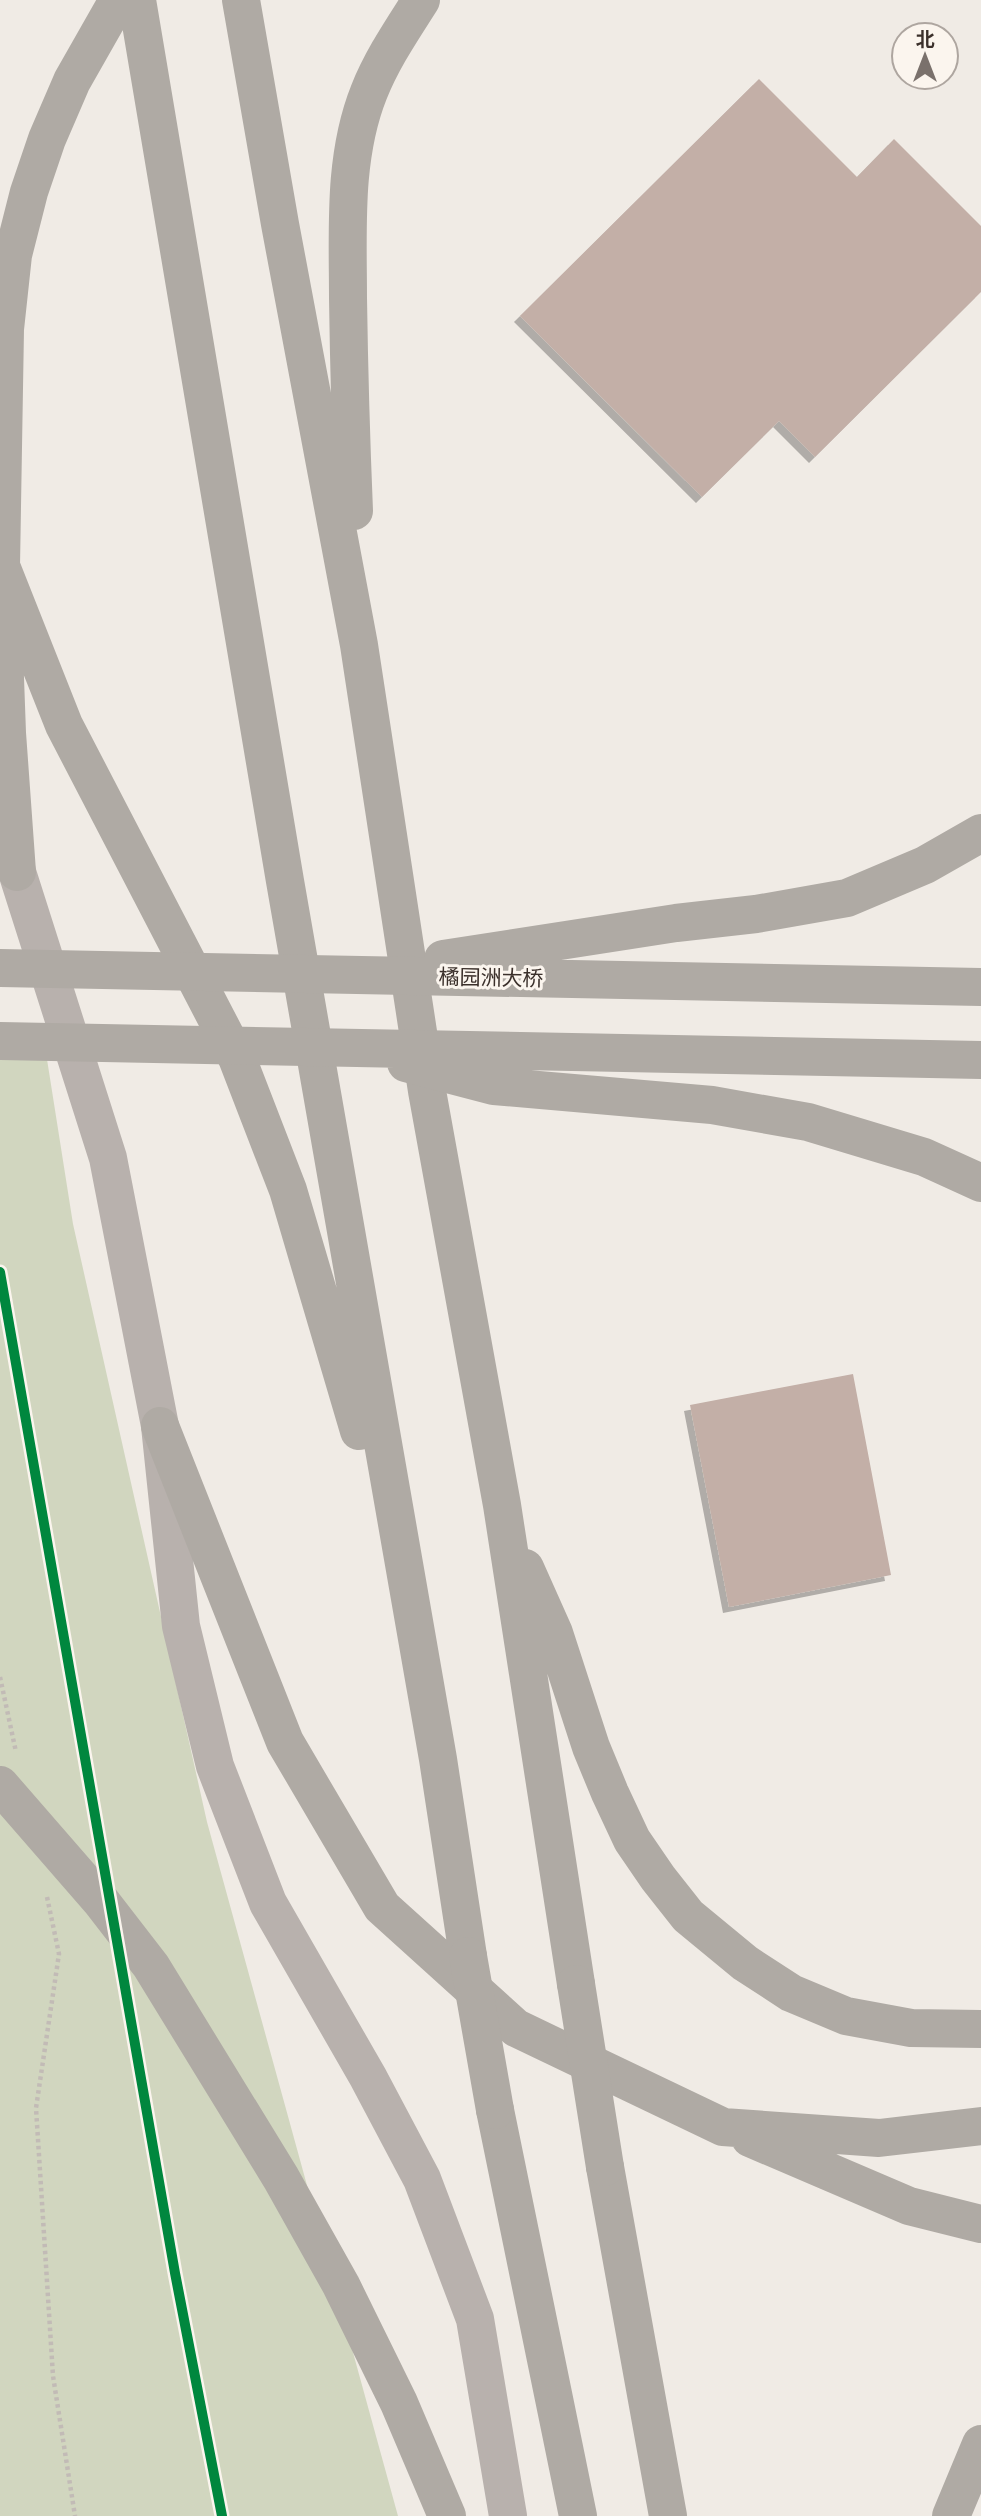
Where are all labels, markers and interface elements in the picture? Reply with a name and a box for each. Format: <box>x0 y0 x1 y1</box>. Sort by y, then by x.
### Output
north arrow <box>890 21 960 91</box>
text: 北 <box>915 26 935 53</box>
street label: 橘园洲大桥 <box>438 962 544 994</box>

